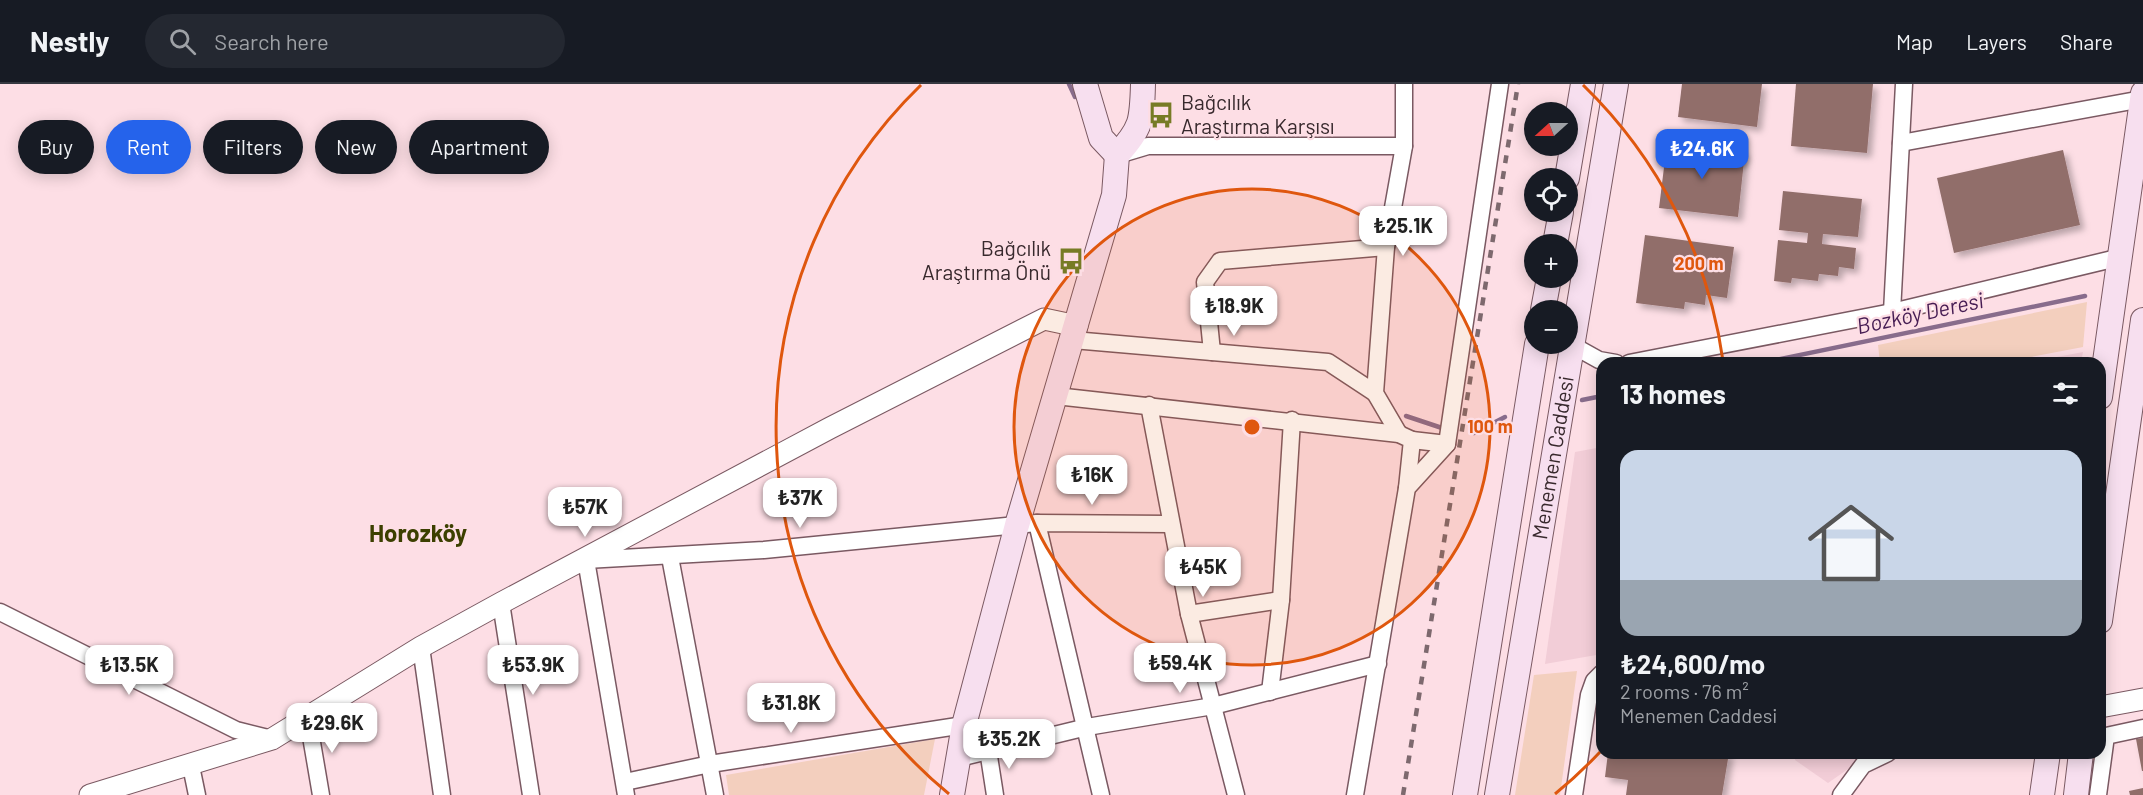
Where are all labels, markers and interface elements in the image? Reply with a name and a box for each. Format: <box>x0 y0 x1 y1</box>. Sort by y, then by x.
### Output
search box <box>145 14 565 68</box>
text: Nestly <box>30 24 109 58</box>
icon: search <box>166 25 199 58</box>
text: Search here <box>214 28 329 54</box>
text: Map <box>1896 29 1933 54</box>
text: Layers <box>1966 29 2027 54</box>
text: Share <box>2060 29 2113 54</box>
place label: Bağcılık Araştırma Karşısı <box>1181 89 1335 138</box>
bus stop icon: Bağcılık Araştırma Karşısı <box>1146 100 1176 130</box>
north arrow <box>1524 102 1578 156</box>
map controls <box>1524 102 1578 354</box>
chip: Buy <box>18 120 94 174</box>
chip: Rent <box>106 120 191 174</box>
chip: Filters <box>203 120 303 174</box>
chip: New <box>315 120 397 174</box>
chip: Apartment <box>409 120 549 174</box>
pin: ₺24.6K <box>1653 129 1751 180</box>
text: ₺24.6K <box>1670 136 1734 160</box>
button: locate <box>1524 168 1578 222</box>
pin: ₺25.1K <box>1354 206 1452 257</box>
text: ₺25.1K <box>1373 213 1433 237</box>
button: + <box>1524 234 1578 288</box>
place label: Bağcılık Araştırma Önü <box>922 235 1051 284</box>
bus stop icon: Bağcılık Araştırma Önü <box>1056 246 1086 276</box>
text: 200 m <box>1674 252 1724 274</box>
pin: ₺18.9K <box>1185 286 1283 337</box>
water label: Bozköy Deresi <box>1854 286 1986 338</box>
text: ₺18.9K <box>1204 293 1264 317</box>
button: − <box>1524 300 1578 354</box>
street label: Menemen Caddesi <box>1526 374 1578 541</box>
icon: filters <box>2049 377 2082 410</box>
text: 13 homes <box>1620 378 1726 409</box>
text: 100 m <box>1467 415 1513 437</box>
centre of rings <box>1242 417 1262 437</box>
pin: ₺16K <box>1056 455 1128 506</box>
text: ₺16K <box>1070 462 1114 486</box>
pin: ₺37K <box>764 478 836 529</box>
text: ₺37K <box>777 485 823 509</box>
pin: ₺57K <box>549 487 621 538</box>
icon: home <box>1797 489 1905 597</box>
text: ₺57K <box>562 494 608 518</box>
district label: Horozköy <box>369 518 467 547</box>
pin: ₺45K <box>1167 547 1239 598</box>
text: ₺45K <box>1179 554 1227 578</box>
pin: ₺59.4K <box>1131 643 1229 694</box>
pin: ₺13.5K <box>80 645 178 696</box>
pin: ₺53.9K <box>484 645 582 696</box>
text: ₺24,600/mo <box>1620 648 1765 679</box>
text: ₺59.4K <box>1148 650 1212 674</box>
text: ₺13.5K <box>99 652 159 676</box>
text: ₺53.9K <box>501 652 565 676</box>
text: 2 rooms · 76 m² <box>1620 679 1749 703</box>
pin: ₺31.8K <box>742 683 840 734</box>
text: ₺31.8K <box>761 690 821 714</box>
pin: ₺29.6K <box>283 703 381 754</box>
text: Menemen Caddesi <box>1620 703 1777 727</box>
text: ₺29.6K <box>300 710 364 734</box>
pin: ₺35.2K <box>960 719 1058 770</box>
text: ₺35.2K <box>977 726 1041 750</box>

